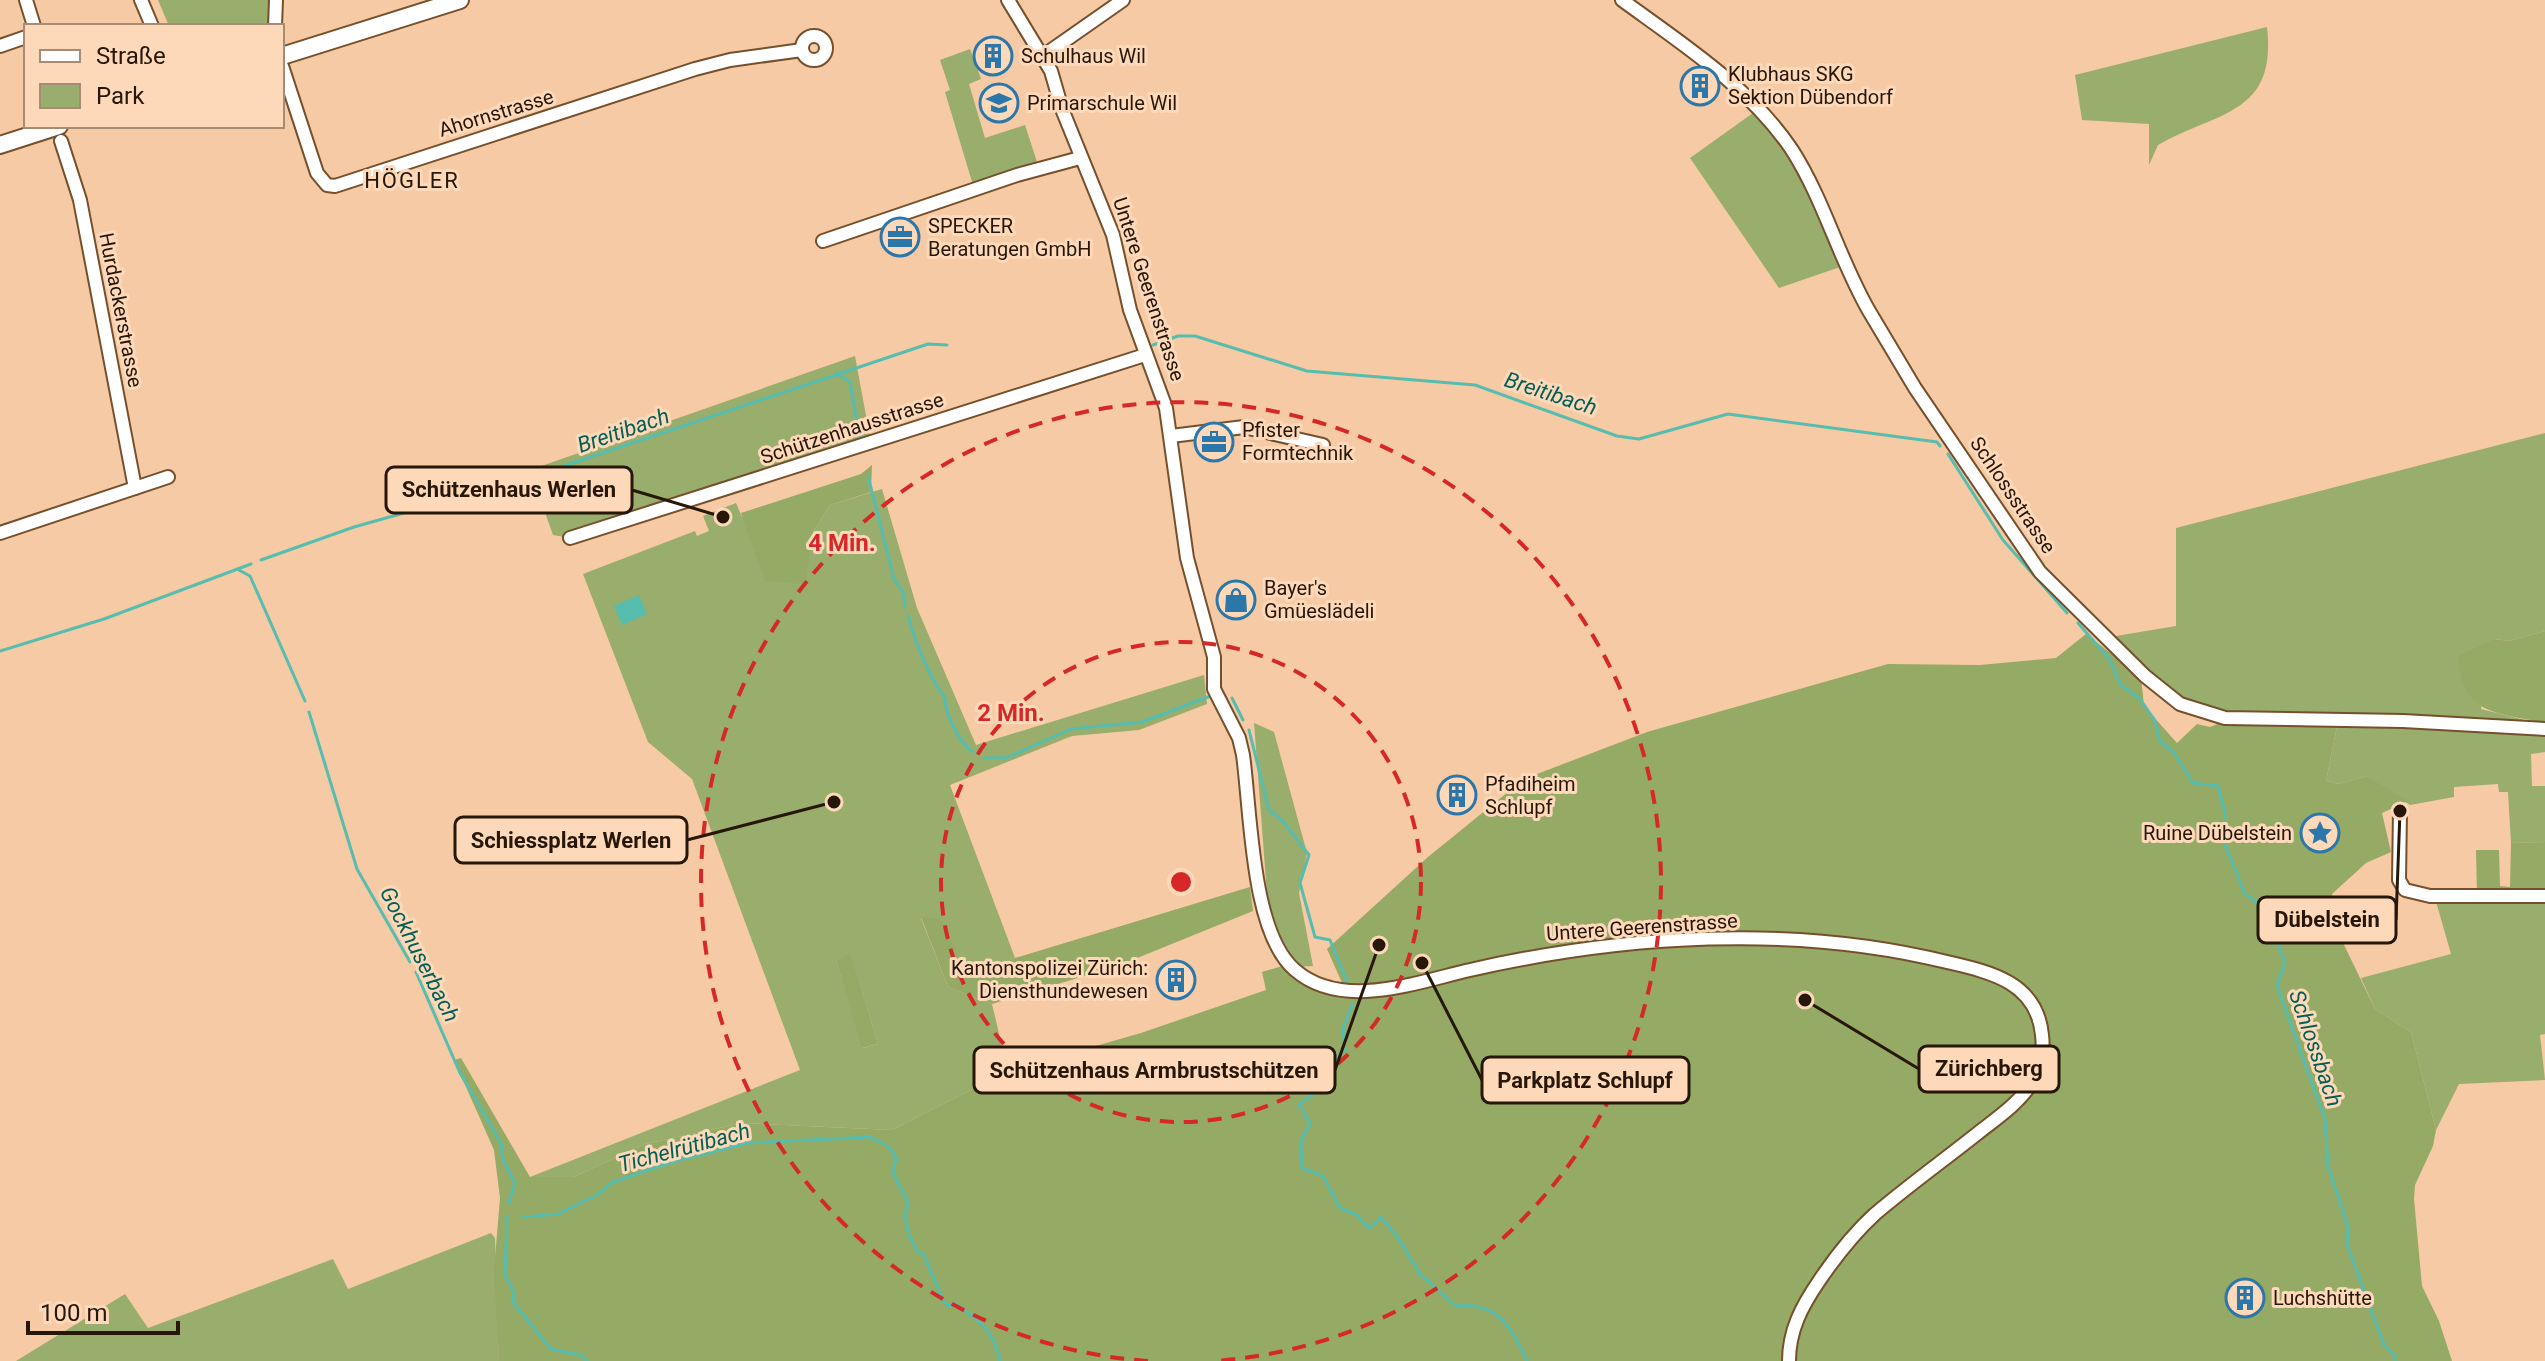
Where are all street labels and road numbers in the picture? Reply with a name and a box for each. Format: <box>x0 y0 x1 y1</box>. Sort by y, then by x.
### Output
street label: Ahornstrasse <box>436 84 556 142</box>
street label: Untere Geerenstrasse <box>1108 194 1190 384</box>
street label: Hurdackerstrasse <box>94 231 148 389</box>
street label: Schützenhausstrasse <box>757 387 947 469</box>
street label: Schlossstrasse <box>1965 432 2061 558</box>
street label: Untere Geerenstrasse <box>1546 908 1738 946</box>

